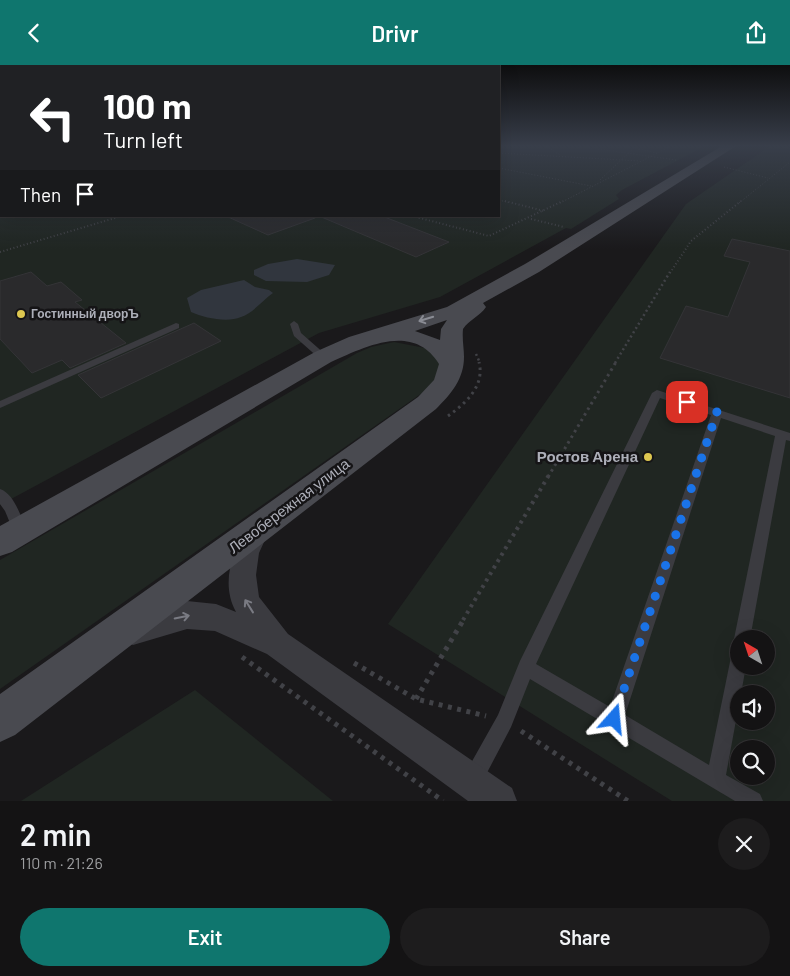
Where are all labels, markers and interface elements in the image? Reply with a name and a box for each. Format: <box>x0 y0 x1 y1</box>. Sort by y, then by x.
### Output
icon: back <box>20 19 48 47</box>
icon: share <box>742 19 770 47</box>
text: Drivr <box>372 20 418 46</box>
text: 100 m <box>103 84 192 126</box>
icon: left <box>20 85 85 150</box>
text: Turn left <box>103 126 183 152</box>
icon: arrive <box>71 180 99 208</box>
text: Then <box>20 183 61 206</box>
place label: Гостинный дворЪ <box>31 306 139 321</box>
marker: Гостинный дворЪ <box>15 308 27 320</box>
one-way arrow <box>418 315 434 325</box>
pin <box>666 381 708 423</box>
icon: arrive <box>673 388 701 416</box>
place label: Ростов Арена <box>537 447 639 465</box>
marker: Ростов Арена <box>642 451 654 463</box>
street label: Левобережная улица <box>224 454 353 557</box>
one-way arrow <box>244 599 254 613</box>
one-way arrow <box>174 611 190 621</box>
north arrow <box>730 630 775 675</box>
map controls <box>730 630 775 785</box>
button: sound <box>730 685 775 730</box>
position arrow <box>587 692 639 744</box>
button: search <box>730 740 775 785</box>
text: 2 min <box>20 816 91 852</box>
button: close <box>718 818 770 870</box>
text: 110 m · 21:26 <box>20 853 103 872</box>
button: Exit <box>20 908 390 966</box>
button: Share <box>400 908 770 966</box>

